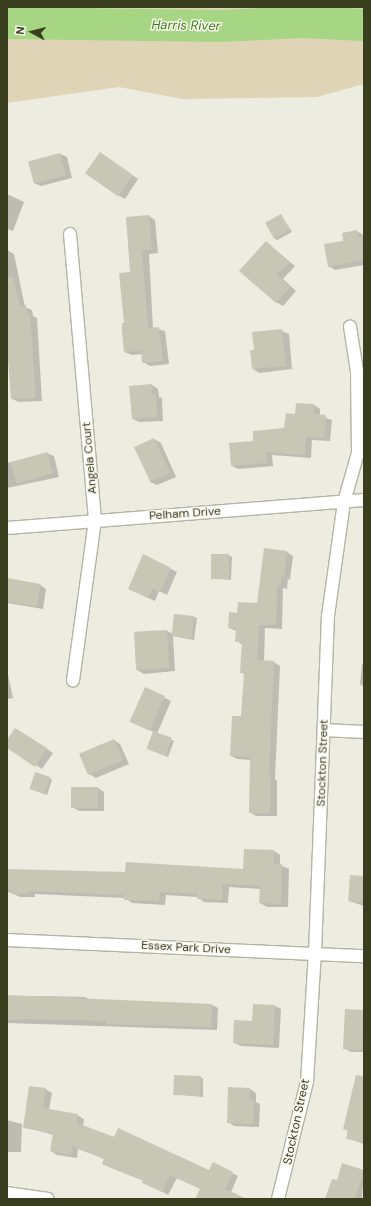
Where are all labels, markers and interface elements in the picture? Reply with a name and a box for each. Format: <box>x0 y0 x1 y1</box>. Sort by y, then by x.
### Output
north arrow <box>12 12 52 52</box>
water label: Harris River <box>151 18 221 34</box>
text: N <box>13 26 28 35</box>
street label: Angela Court <box>80 421 100 495</box>
street label: Pelham Drive <box>149 504 221 524</box>
street label: Stockton Street <box>314 719 332 807</box>
street label: Essex Park Drive <box>141 938 231 958</box>
street label: Stockton Street <box>281 1078 313 1166</box>

